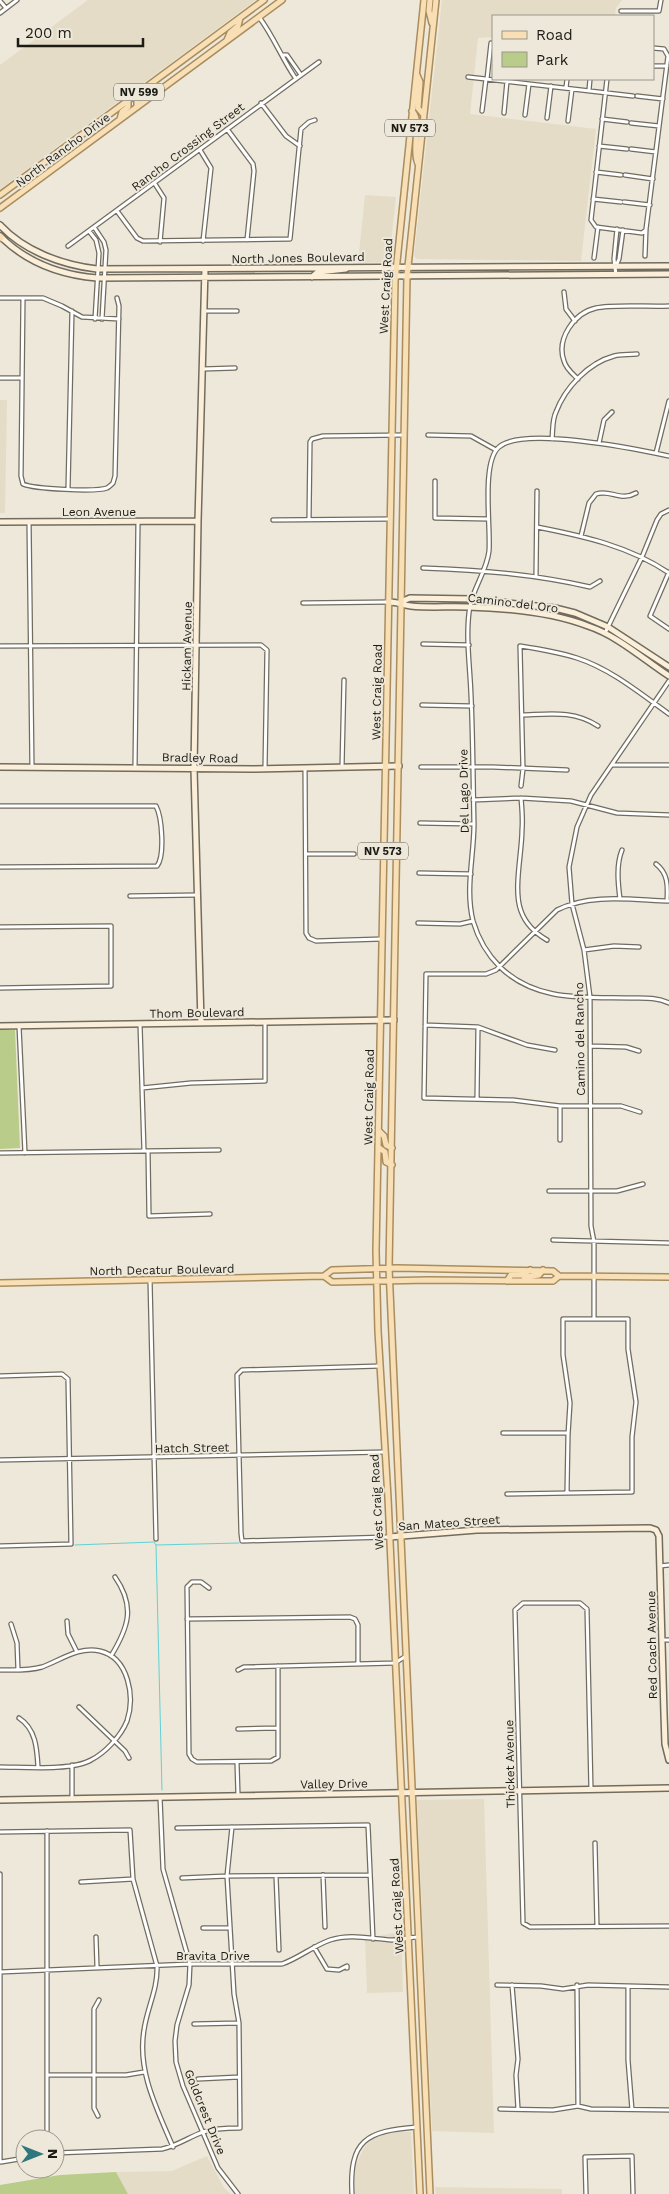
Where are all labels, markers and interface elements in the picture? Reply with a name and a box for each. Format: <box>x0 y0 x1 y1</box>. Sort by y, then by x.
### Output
scale bar <box>18 15 142 47</box>
legend <box>492 15 654 80</box>
text: 200 m <box>25 24 72 42</box>
text: Road <box>536 26 573 44</box>
text: Park <box>536 51 569 69</box>
road number: NV 599 <box>114 84 164 100</box>
street label: Rancho Crossing Street <box>129 100 247 194</box>
street label: North Rancho Drive <box>13 110 113 190</box>
road number: NV 573 <box>385 120 435 136</box>
street label: West Craig Road <box>376 238 396 334</box>
street label: North Jones Boulevard <box>231 250 365 266</box>
street label: Leon Avenue <box>62 505 136 519</box>
street label: Camino del Oro <box>467 591 559 615</box>
street label: Hickam Avenue <box>179 601 195 691</box>
street label: West Craig Road <box>369 644 385 740</box>
street label: Del Lago Drive <box>456 749 472 833</box>
street label: Bradley Road <box>162 750 238 766</box>
road number: NV 573 <box>358 842 408 859</box>
street label: Camino del Rancho <box>572 982 588 1096</box>
street label: Thom Boulevard <box>149 1005 245 1021</box>
street label: West Craig Road <box>361 1049 377 1145</box>
street label: North Decatur Boulevard <box>89 1262 235 1278</box>
street label: Hatch Street <box>155 1440 229 1456</box>
street label: West Craig Road <box>367 1454 387 1550</box>
street label: San Mateo Street <box>398 1512 500 1534</box>
street label: Red Coach Avenue <box>644 1590 660 1699</box>
street label: Thicket Avenue <box>502 1719 518 1808</box>
street label: Valley Drive <box>300 1776 368 1792</box>
street label: West Craig Road <box>387 1858 407 1954</box>
street label: Bravita Drive <box>176 1949 250 1963</box>
street label: Goldcrest Drive <box>182 2067 229 2157</box>
north arrow <box>15 2129 65 2179</box>
text: N <box>45 2149 61 2159</box>

